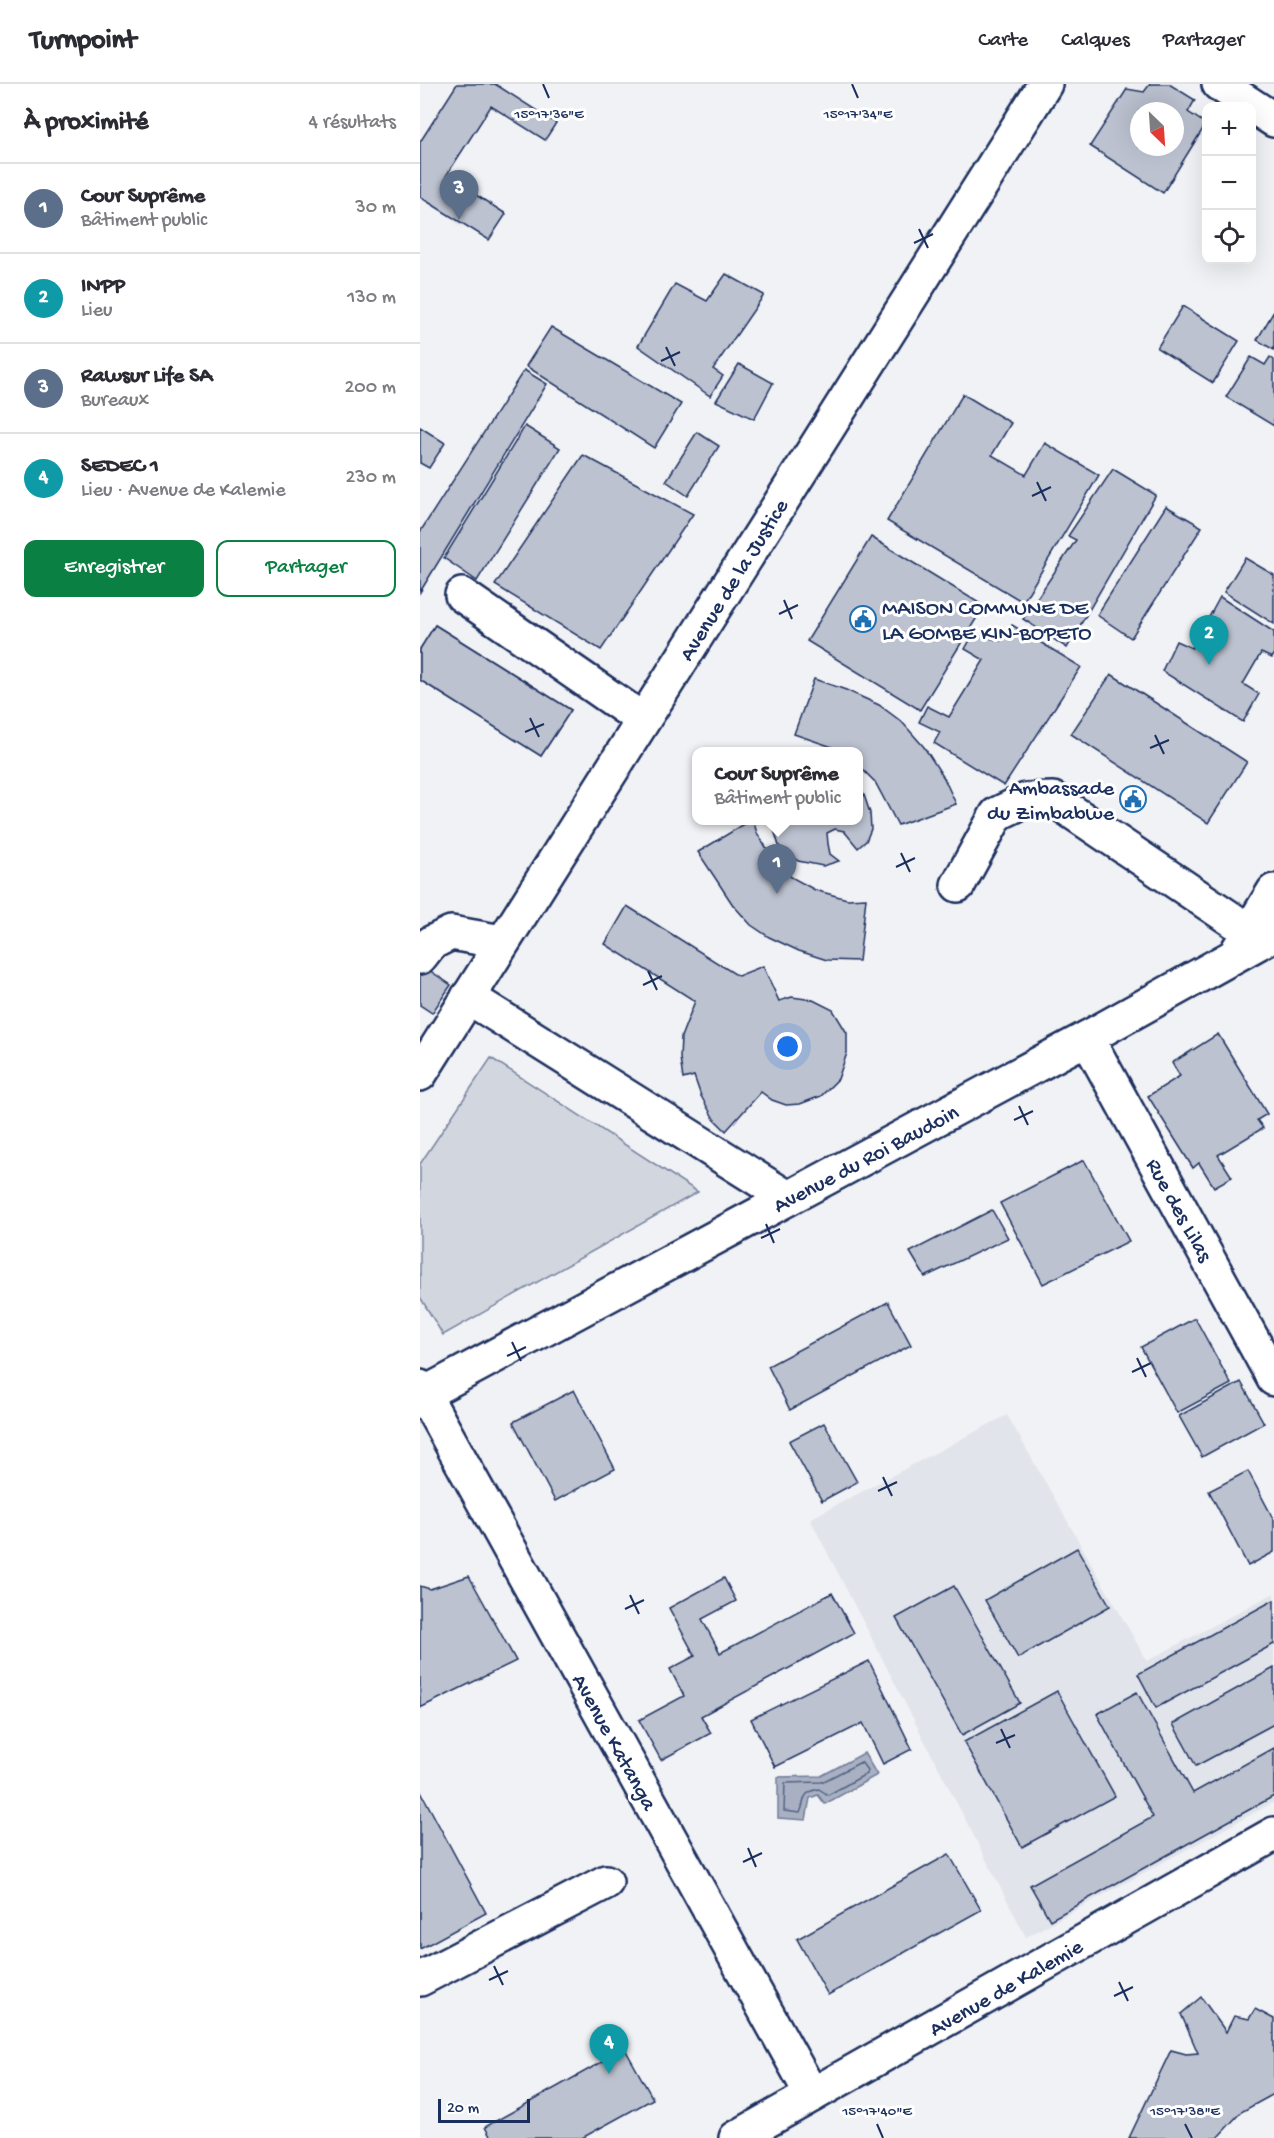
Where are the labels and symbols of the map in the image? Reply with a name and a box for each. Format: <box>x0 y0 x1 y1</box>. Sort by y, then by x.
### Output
north arrow <box>1130 102 1184 156</box>
text: 15°17'36"E <box>513 106 584 124</box>
text: 15°17'34"E <box>823 106 893 124</box>
pin: 3 <box>440 170 478 220</box>
street label: Avenue de la Justice <box>675 495 796 667</box>
place label: MAISON COMMUNE DE LA GOMBE KIN-BOPETO <box>882 597 1092 648</box>
public building icon: MAISON COMMUNE DE LA GOMBE KIN-BOPETO <box>848 604 878 634</box>
pin: 2 <box>1190 616 1228 665</box>
place label: Ambassade du Zimbabwe <box>987 777 1115 828</box>
public building icon: Ambassade du Zimbabwe <box>1118 784 1148 814</box>
pin: 1 <box>758 844 796 894</box>
your location <box>773 1032 802 1061</box>
street label: Avenue du Roi Baudoin <box>770 1100 964 1220</box>
street label: Rue des Lilas <box>1139 1155 1217 1268</box>
street label: Avenue Katanga <box>564 1670 661 1816</box>
street label: Avenue de Kalemie <box>926 1935 1089 2044</box>
pin: 4 <box>590 2024 628 2074</box>
scale bar <box>438 2096 530 2124</box>
text: 15°17'40"E <box>841 2103 912 2121</box>
text: 15°17'38"E <box>1149 2103 1221 2121</box>

